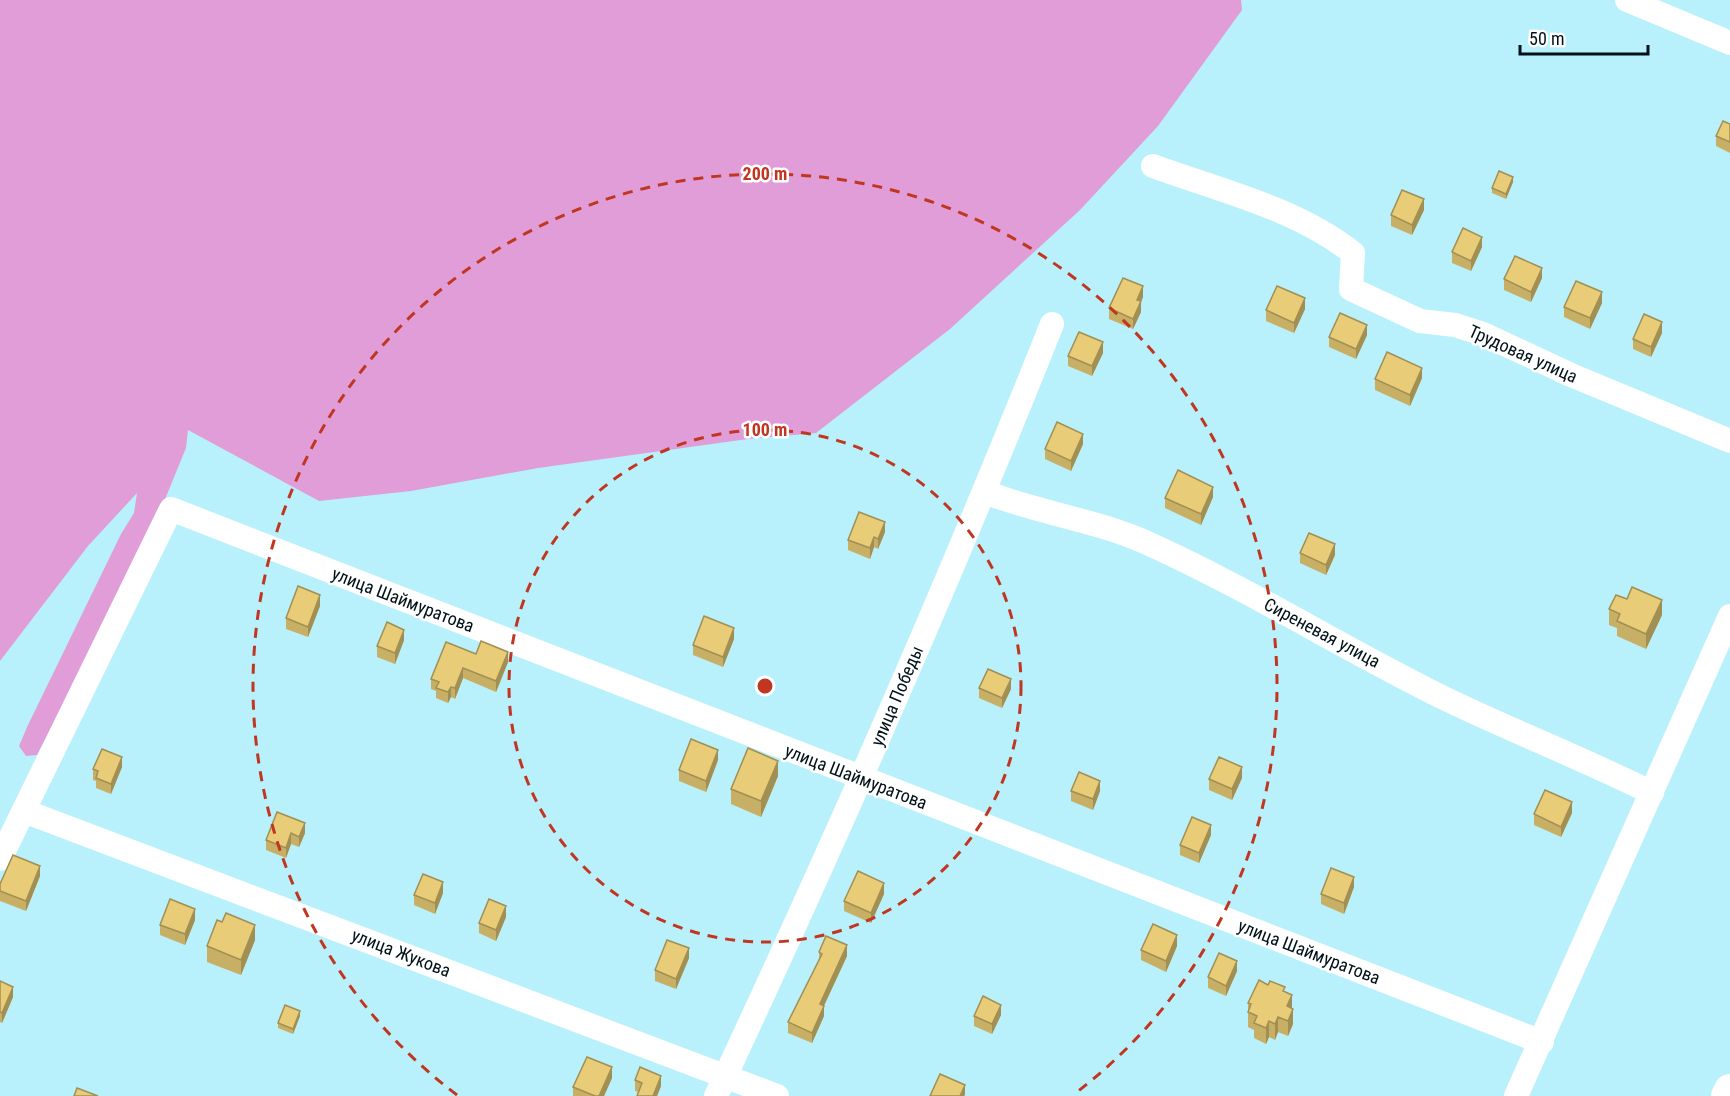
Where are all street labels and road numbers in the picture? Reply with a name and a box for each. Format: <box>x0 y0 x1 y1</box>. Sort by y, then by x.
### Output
street label: Трудовая улица <box>1466 320 1581 387</box>
street label: улица Шаймуратова <box>329 563 477 636</box>
street label: Сиреневая улица <box>1261 593 1384 672</box>
street label: улица Победы <box>866 642 927 749</box>
street label: улица Шаймуратова <box>782 740 930 813</box>
street label: улица Шаймуратова <box>1235 915 1383 988</box>
street label: улица Жукова <box>349 924 454 981</box>

